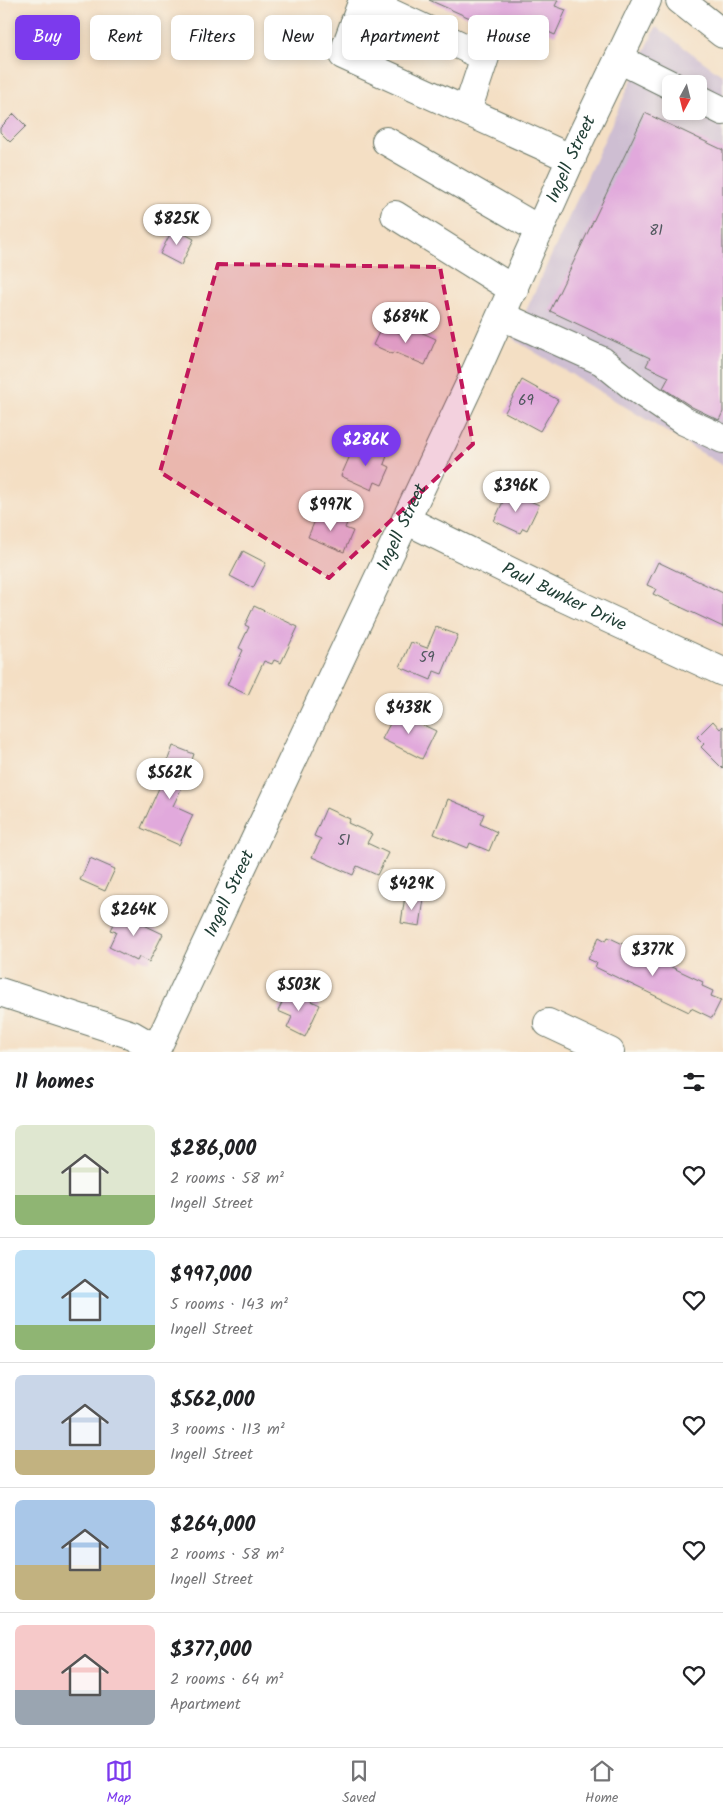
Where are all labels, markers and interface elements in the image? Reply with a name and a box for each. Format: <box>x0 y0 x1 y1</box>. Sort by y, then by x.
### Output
chip: Buy <box>15 15 80 60</box>
chip: Rent <box>90 15 161 60</box>
chip: Filters <box>171 15 254 60</box>
chip: New <box>264 15 332 60</box>
chip: Apartment <box>342 15 458 60</box>
chip: House <box>468 15 549 60</box>
north arrow <box>662 75 708 120</box>
map controls <box>662 75 707 120</box>
street label: Ingell Street <box>539 110 604 208</box>
pin: $825K <box>142 204 212 246</box>
text: $825K <box>154 207 200 232</box>
house number: 81 <box>649 219 663 243</box>
pin: $684K <box>371 302 441 344</box>
text: $684K <box>383 305 429 330</box>
house number: 69 <box>518 389 535 413</box>
pin: $286K <box>331 424 401 467</box>
text: $286K <box>343 428 389 453</box>
pin: $396K <box>481 470 551 513</box>
text: $396K <box>494 474 538 499</box>
street label: Ingell Street <box>369 478 436 576</box>
pin: $997K <box>296 490 366 532</box>
text: $997K <box>310 493 352 518</box>
street label: Paul Bunker Drive <box>497 555 631 640</box>
house number: 59 <box>419 646 435 670</box>
pin: $438K <box>374 692 444 735</box>
text: $438K <box>386 696 432 721</box>
pin: $562K <box>135 758 205 800</box>
text: $562K <box>147 761 193 786</box>
house number: 51 <box>338 829 351 853</box>
street label: Ingell Street <box>197 844 263 942</box>
pin: $429K <box>377 868 447 911</box>
text: $429K <box>389 872 435 897</box>
pin: $264K <box>99 894 169 937</box>
text: $264K <box>111 898 157 923</box>
pin: $377K <box>618 934 688 977</box>
text: $377K <box>632 938 674 963</box>
pin: $503K <box>264 970 334 1012</box>
text: $503K <box>277 973 321 998</box>
text: 11 homes <box>15 1066 94 1099</box>
icon: filters <box>680 1068 708 1096</box>
text: $286,000 <box>170 1133 256 1166</box>
icon: home <box>55 1145 115 1205</box>
icon: heart <box>680 1161 708 1189</box>
text: 2 rooms · 58 m² <box>170 1166 284 1191</box>
text: Ingell Street <box>170 1191 253 1216</box>
text: $997,000 <box>170 1259 251 1292</box>
icon: home <box>55 1270 115 1330</box>
icon: heart <box>680 1286 708 1314</box>
text: 5 rooms · 143 m² <box>170 1292 288 1317</box>
text: Ingell Street <box>170 1317 253 1342</box>
text: $562,000 <box>170 1384 255 1417</box>
icon: home <box>55 1395 115 1455</box>
icon: heart <box>680 1411 708 1439</box>
text: 3 rooms · 113 m² <box>170 1417 285 1442</box>
text: Ingell Street <box>170 1442 253 1467</box>
text: $264,000 <box>170 1509 255 1542</box>
icon: home <box>55 1520 115 1580</box>
icon: heart <box>680 1536 708 1564</box>
text: 2 rooms · 58 m² <box>170 1542 284 1567</box>
text: Ingell Street <box>170 1567 253 1592</box>
text: $377,000 <box>170 1634 252 1667</box>
icon: home <box>55 1645 115 1705</box>
icon: heart <box>680 1661 708 1689</box>
text: 2 rooms · 64 m² <box>170 1667 283 1692</box>
text: Apartment <box>170 1692 241 1717</box>
tab: Map <box>105 1757 133 1809</box>
tab: Saved <box>342 1757 376 1809</box>
tab: Home <box>585 1757 618 1809</box>

